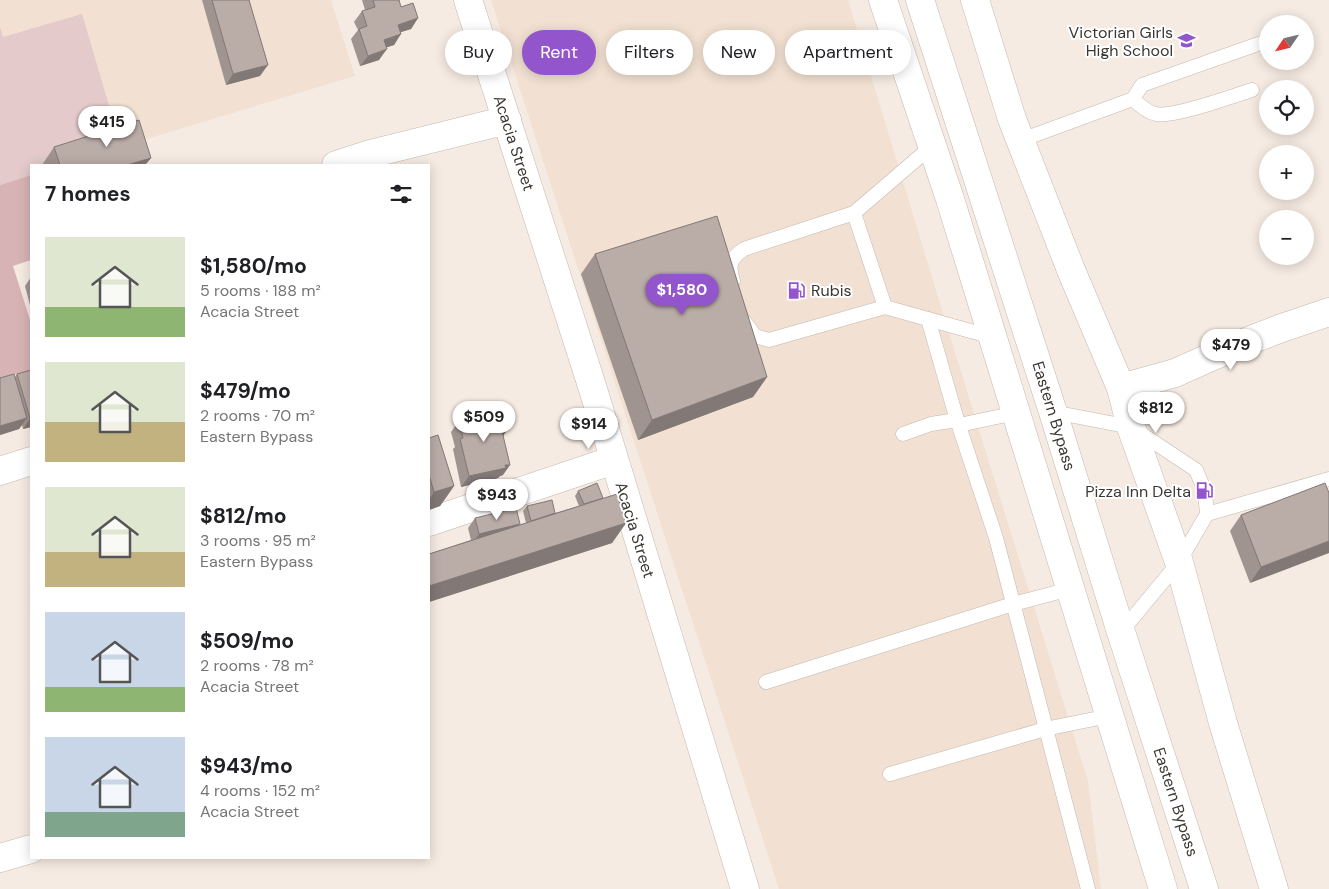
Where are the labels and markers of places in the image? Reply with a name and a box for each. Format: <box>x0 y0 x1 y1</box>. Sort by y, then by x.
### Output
place label: Victorian Girls High School <box>1069 22 1173 61</box>
school or university icon: Victorian Girls High School <box>1177 31 1197 51</box>
pin: $415 <box>77 106 137 148</box>
pin: $1,580 <box>641 274 723 316</box>
fuel station icon: Rubis <box>787 280 807 300</box>
place label: Rubis <box>811 280 852 301</box>
pin: $479 <box>1201 328 1261 371</box>
pin: $812 <box>1126 392 1186 434</box>
pin: $509 <box>454 400 514 443</box>
pin: $914 <box>559 408 619 450</box>
pin: $943 <box>467 478 527 521</box>
place label: Pizza Inn Delta <box>1085 481 1191 502</box>
fuel station icon: Pizza Inn Delta <box>1195 481 1215 501</box>

